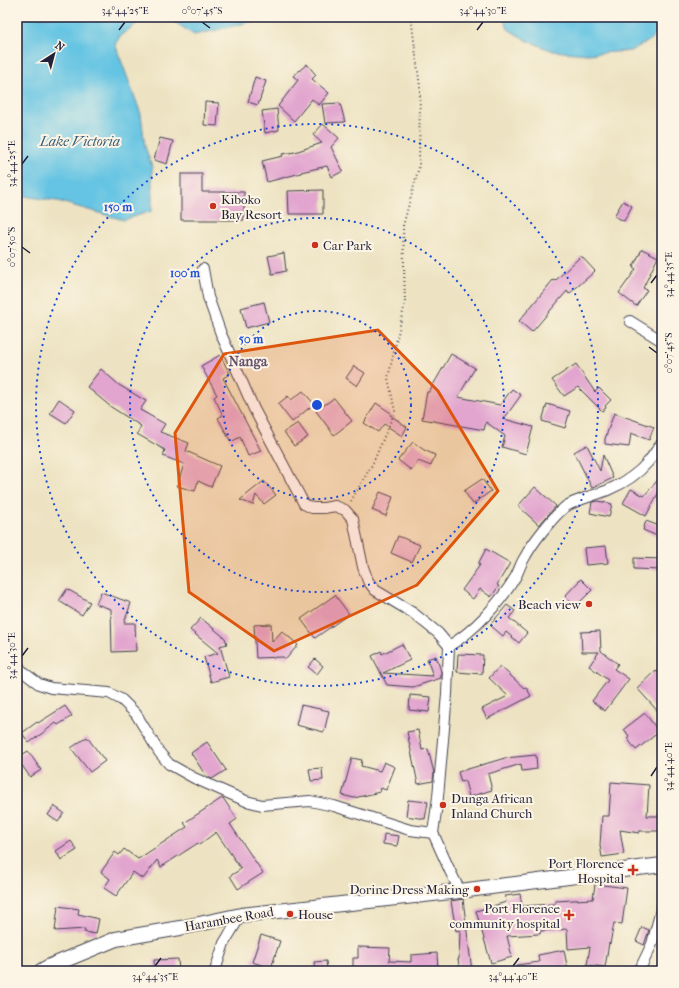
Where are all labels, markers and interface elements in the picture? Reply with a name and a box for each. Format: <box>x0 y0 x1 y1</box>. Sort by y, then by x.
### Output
text: 34°44'25"E <box>101 5 149 17</box>
text: 0°07'45"S <box>182 5 222 17</box>
text: 34°44'30"E <box>459 5 507 17</box>
north arrow <box>34 34 74 74</box>
text: N <box>52 39 67 54</box>
water label: Lake Victoria <box>39 133 120 150</box>
text: 34°44'25"E <box>6 140 18 188</box>
place label: Kiboko Bay Resort <box>221 192 283 222</box>
text: 150 m <box>104 200 133 214</box>
marker: Kiboko Bay Resort <box>208 201 218 211</box>
text: 0°07'50"S <box>6 227 18 267</box>
place label: Car Park <box>323 238 372 253</box>
marker: Car Park <box>310 240 320 250</box>
text: 34°44'35"E <box>663 252 675 298</box>
text: 100 m <box>170 266 201 280</box>
text: 50 m <box>239 332 264 346</box>
text: 0°07'45"S <box>663 333 675 373</box>
district label: Nanga <box>229 353 268 370</box>
centre of rings <box>310 398 324 412</box>
place label: Beach view <box>518 597 581 612</box>
marker: Beach view <box>584 599 594 609</box>
text: 34°44'30"E <box>6 632 18 680</box>
text: 34°44'40"E <box>663 742 675 792</box>
place label: Dunga African Inland Church <box>451 791 533 821</box>
marker: Dunga African Inland Church <box>438 800 448 810</box>
place label: Port Florence Hospital <box>548 856 625 886</box>
marker: Port Florence Hospital <box>627 864 639 876</box>
place label: Dorine Dress Making <box>349 882 470 897</box>
marker: Dorine Dress Making <box>472 884 482 894</box>
place label: Port Florence community hospital <box>450 901 561 931</box>
street label: Harambee Road <box>183 904 276 934</box>
place label: House <box>298 907 334 922</box>
marker: House <box>285 909 295 919</box>
marker: Port Florence community hospital <box>563 909 575 921</box>
text: 34°44'35"E <box>132 971 178 983</box>
text: 34°44'40"E <box>488 971 538 983</box>

